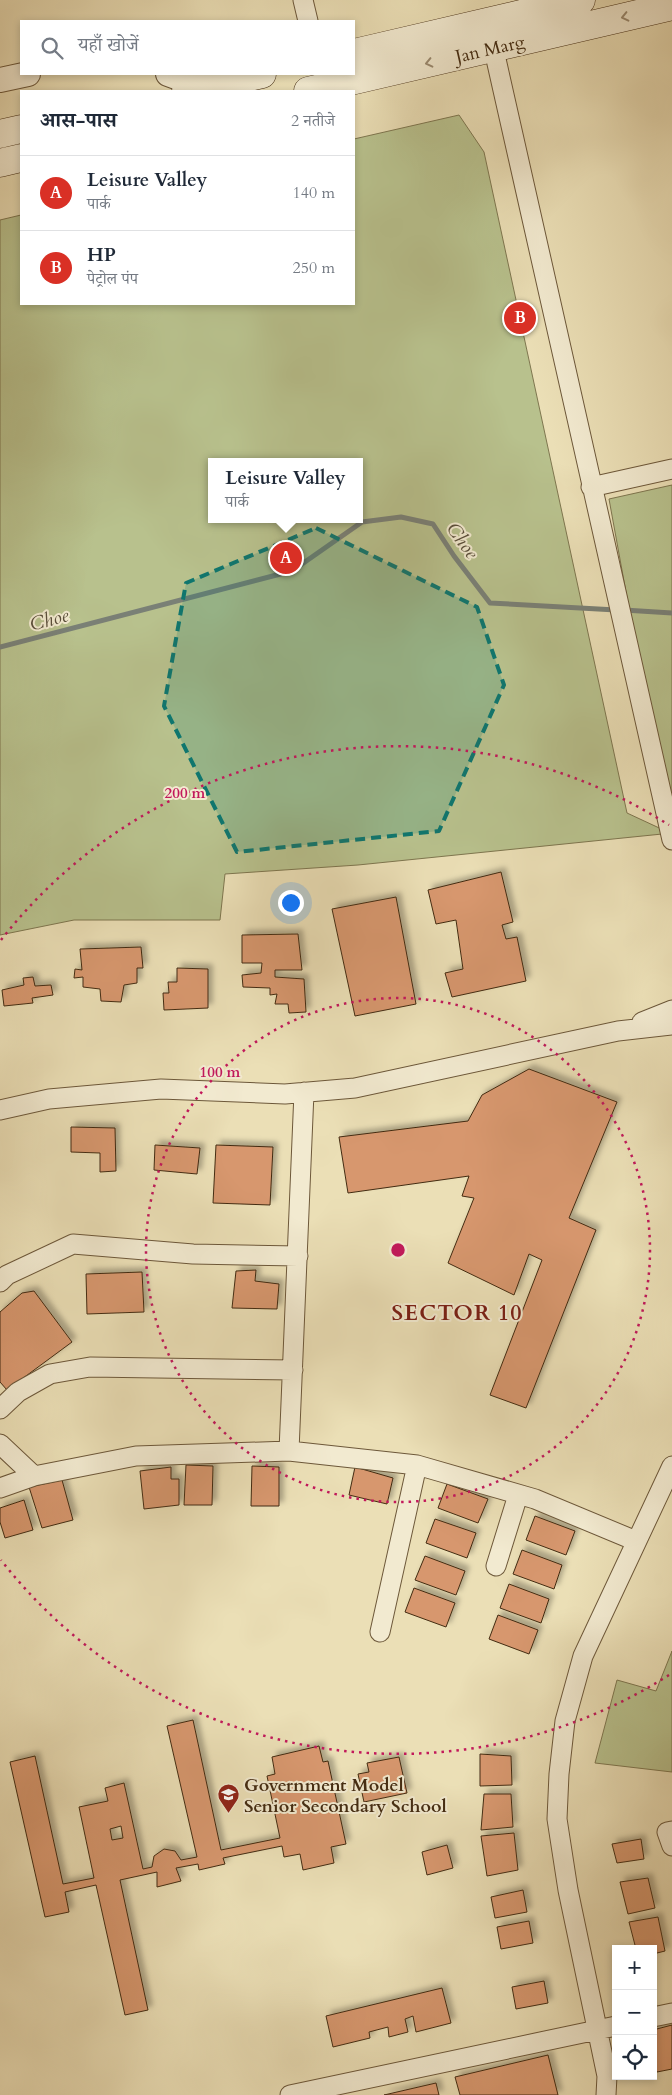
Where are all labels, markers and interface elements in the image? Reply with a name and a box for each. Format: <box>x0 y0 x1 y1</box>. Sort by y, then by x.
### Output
one-way arrow <box>620 11 629 22</box>
search box <box>20 20 355 75</box>
street label: Jan Marg <box>450 29 528 70</box>
text: यहाँ खोजें <box>78 32 139 58</box>
icon: search <box>38 34 66 62</box>
one-way arrow <box>425 57 434 68</box>
text: आस-पास <box>40 106 117 135</box>
text: 2 नतीजे <box>291 110 335 132</box>
text: Leisure Valley <box>87 167 207 193</box>
text: A <box>50 182 62 204</box>
text: 140 m <box>293 182 335 204</box>
text: पार्क <box>87 193 111 215</box>
text: HP <box>87 242 116 268</box>
text: B <box>50 257 62 279</box>
text: 250 m <box>293 257 335 279</box>
text: पेट्रोल पंप <box>87 268 138 290</box>
pin: B <box>504 299 536 337</box>
popup <box>208 458 363 523</box>
text: Leisure Valley <box>225 465 346 491</box>
text: पार्क <box>225 491 249 513</box>
water label: Choe <box>440 517 485 565</box>
pin: A <box>270 539 302 577</box>
water label: Choe <box>27 602 72 638</box>
text: 200 m <box>165 783 206 803</box>
your location <box>278 890 304 916</box>
text: 100 m <box>200 1062 241 1082</box>
centre of rings <box>389 1241 407 1259</box>
district label: SECTOR 10 <box>391 1298 523 1328</box>
place label: Government Model Senior Secondary School <box>244 1773 447 1819</box>
school or university icon: Government Model Senior Secondary School <box>216 1783 240 1814</box>
map controls <box>612 1945 657 2080</box>
button: + <box>612 1945 657 1990</box>
button: − <box>612 1990 657 2035</box>
button: locate <box>612 2035 657 2080</box>

